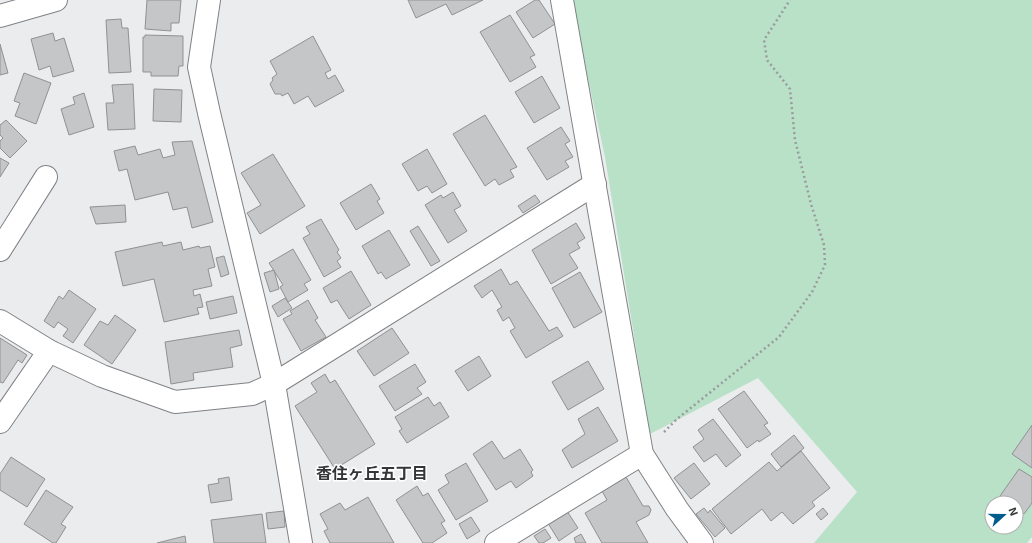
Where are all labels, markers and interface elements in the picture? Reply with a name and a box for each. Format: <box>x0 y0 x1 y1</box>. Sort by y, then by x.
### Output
district label: 香住ヶ丘五丁目 <box>316 463 428 482</box>
north arrow <box>984 495 1024 535</box>
text: N <box>1006 505 1021 517</box>

